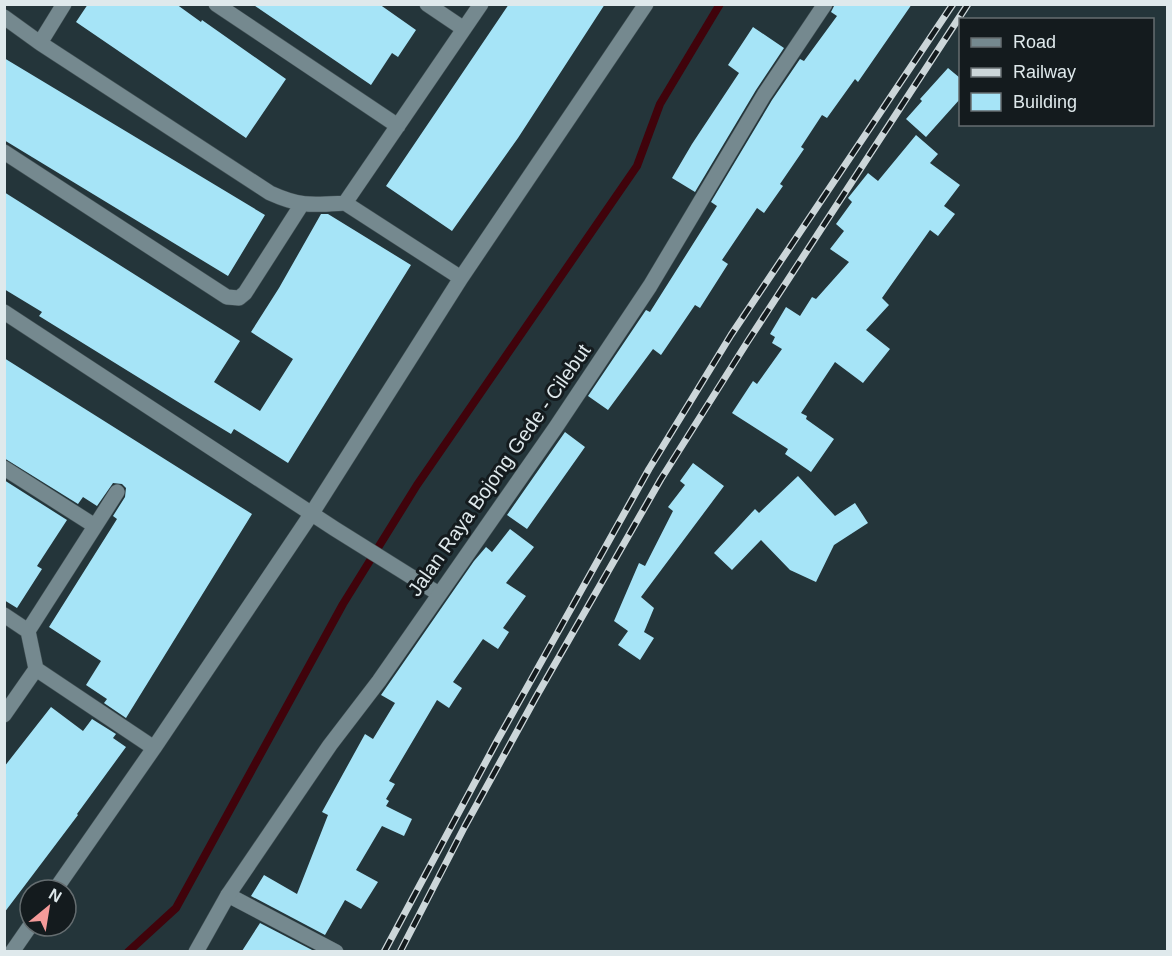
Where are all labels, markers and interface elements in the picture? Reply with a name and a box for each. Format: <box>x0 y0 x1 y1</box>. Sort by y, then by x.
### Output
legend <box>959 18 1154 126</box>
text: Road <box>1013 32 1056 52</box>
text: Railway <box>1013 62 1076 82</box>
text: Building <box>1013 92 1077 112</box>
street label: Jalan Raya Bojong Gede - Cilebut <box>403 339 595 600</box>
north arrow <box>18 878 78 938</box>
text: N <box>46 885 65 906</box>

